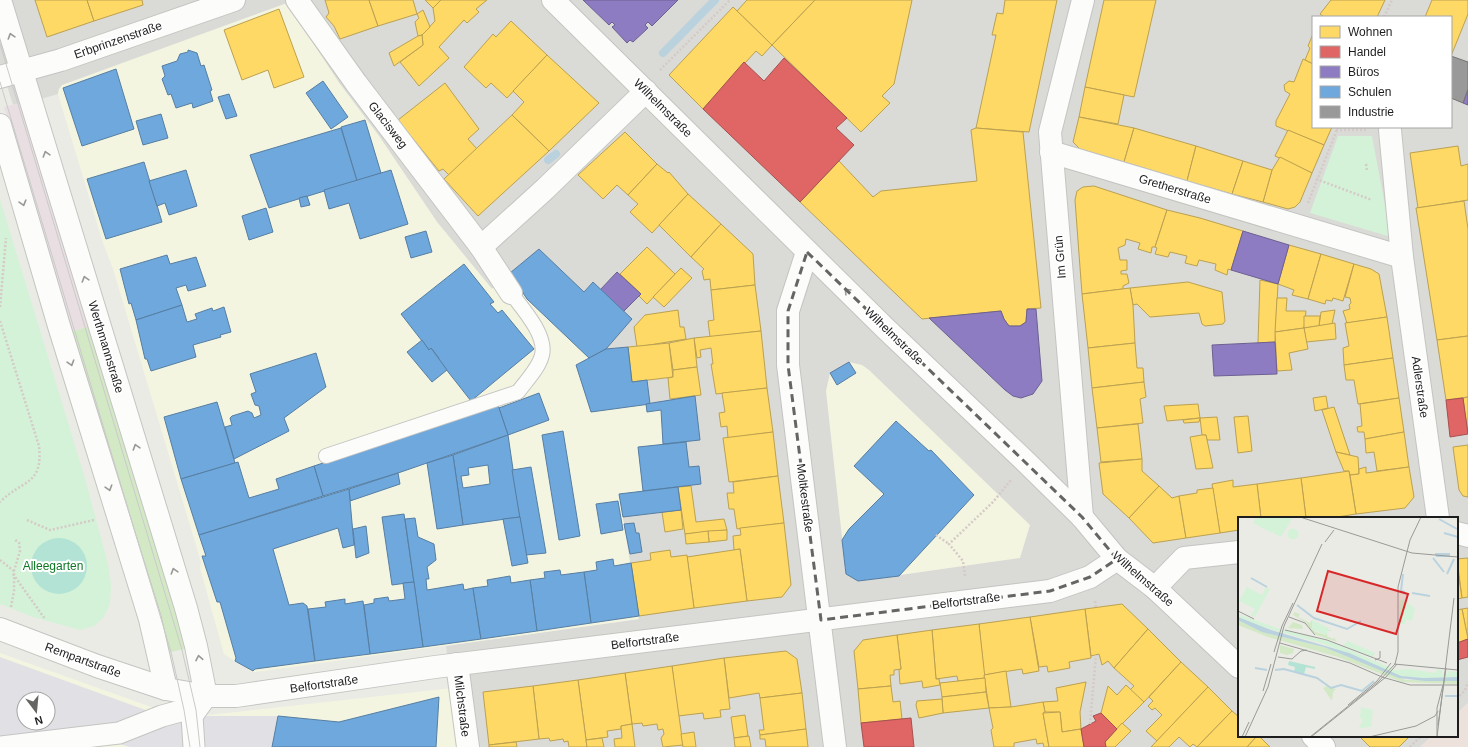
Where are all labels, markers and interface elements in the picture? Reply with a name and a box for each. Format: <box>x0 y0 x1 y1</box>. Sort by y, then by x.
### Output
legend <box>1312 16 1452 128</box>
street label: Erbprinzenstraße <box>72 18 164 62</box>
text: Wohnen <box>1348 25 1392 39</box>
one-way arrow <box>7 32 16 39</box>
text: Handel <box>1348 45 1386 59</box>
text: Büros <box>1348 65 1379 79</box>
street label: Wilhelmstraße <box>631 76 695 140</box>
text: Schulen <box>1348 85 1391 99</box>
street label: Glacisweg <box>365 99 411 151</box>
text: Industrie <box>1348 105 1394 119</box>
one-way arrow <box>43 151 51 158</box>
street label: Gretherstraße <box>1137 171 1213 207</box>
one-way arrow <box>18 199 27 206</box>
street label: Im Grün <box>1051 235 1069 279</box>
one-way arrow <box>81 275 90 282</box>
one-way arrow <box>844 288 852 296</box>
street label: Werthmannstraße <box>85 299 127 395</box>
street label: Wilhelmstraße <box>862 304 927 368</box>
street label: Adlerstraße <box>1409 355 1431 419</box>
one-way arrow <box>66 360 75 367</box>
one-way arrow <box>132 443 141 450</box>
street label: Moltkestraße <box>794 463 816 534</box>
one-way arrow <box>104 484 113 491</box>
inset map <box>1238 517 1458 737</box>
street label: Wilhelmstraße <box>1109 549 1177 610</box>
park label: Alleegarten <box>23 559 83 573</box>
one-way arrow <box>170 568 179 575</box>
street label: Belfortstraße <box>931 590 1001 612</box>
street label: Belfortstraße <box>610 630 680 652</box>
street label: Rempartstraße <box>43 640 123 680</box>
one-way arrow <box>195 655 203 661</box>
street label: Belfortstraße <box>289 672 359 696</box>
street label: Milchstraße <box>451 674 473 738</box>
north arrow <box>16 691 56 731</box>
text: N <box>33 714 44 727</box>

